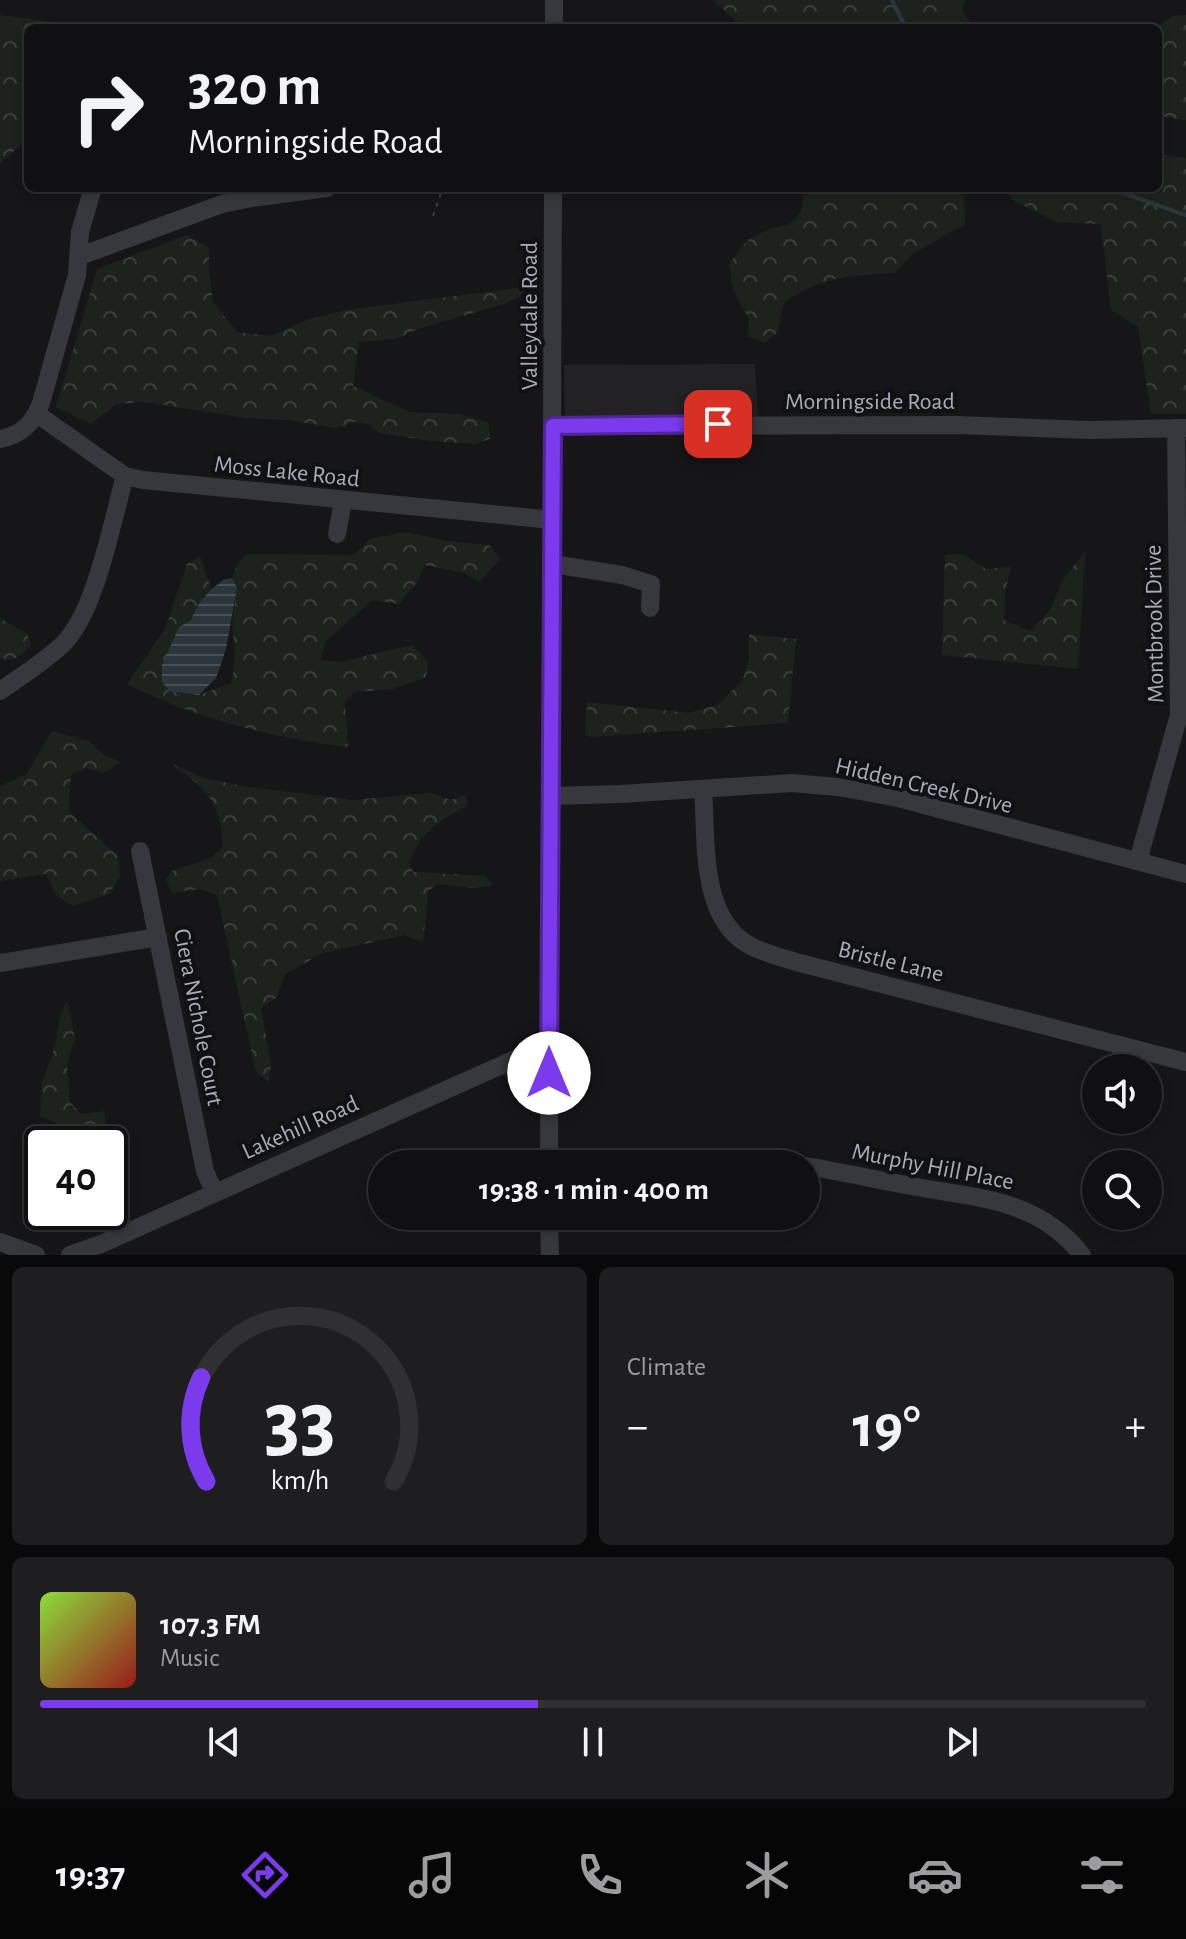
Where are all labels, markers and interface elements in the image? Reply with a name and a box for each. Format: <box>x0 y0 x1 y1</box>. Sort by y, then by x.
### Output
icon: right <box>56 56 160 160</box>
text: 320 m <box>188 59 321 115</box>
text: Morningside Road <box>188 124 443 160</box>
street label: Valleydale Road <box>518 242 542 390</box>
pin <box>684 390 752 458</box>
street label: Morningside Road <box>785 390 955 414</box>
icon: arrive <box>696 402 740 446</box>
street label: Moss Lake Road <box>213 452 361 492</box>
street label: Montbrook Drive <box>1142 545 1168 703</box>
street label: Hidden Creek Drive <box>833 754 1015 818</box>
street label: Ciera Nichole Court <box>169 927 227 1108</box>
street label: Bristle Lane <box>835 937 946 987</box>
position arrow <box>507 1031 591 1115</box>
map controls <box>1082 1054 1162 1230</box>
button: sound <box>1082 1054 1162 1134</box>
street label: Lakehill Road <box>239 1092 362 1164</box>
speed limit sign: 40 <box>24 1126 128 1230</box>
street label: Murphy Hill Place <box>850 1140 1016 1194</box>
button: search <box>1082 1150 1162 1230</box>
text: 19:38 · 1 min · 400 m <box>479 1175 709 1205</box>
text: Climate <box>627 1354 706 1380</box>
text: 33 <box>264 1381 335 1465</box>
text: 19° <box>852 1398 921 1458</box>
text: − <box>627 1405 648 1449</box>
text: + <box>1125 1405 1146 1449</box>
text: km/h <box>270 1466 329 1495</box>
text: 107.3 FM <box>160 1610 261 1640</box>
text: Music <box>160 1645 219 1671</box>
icon: previous <box>202 1720 246 1764</box>
icon: pause <box>571 1720 615 1764</box>
icon: next <box>940 1720 984 1764</box>
icon: directions <box>237 1847 293 1903</box>
icon: music <box>404 1847 460 1903</box>
icon: phone <box>572 1847 628 1903</box>
icon: climate <box>739 1847 795 1903</box>
icon: car <box>907 1847 963 1903</box>
icon: filters <box>1074 1847 1130 1903</box>
text: 19:37 <box>56 1857 125 1893</box>

